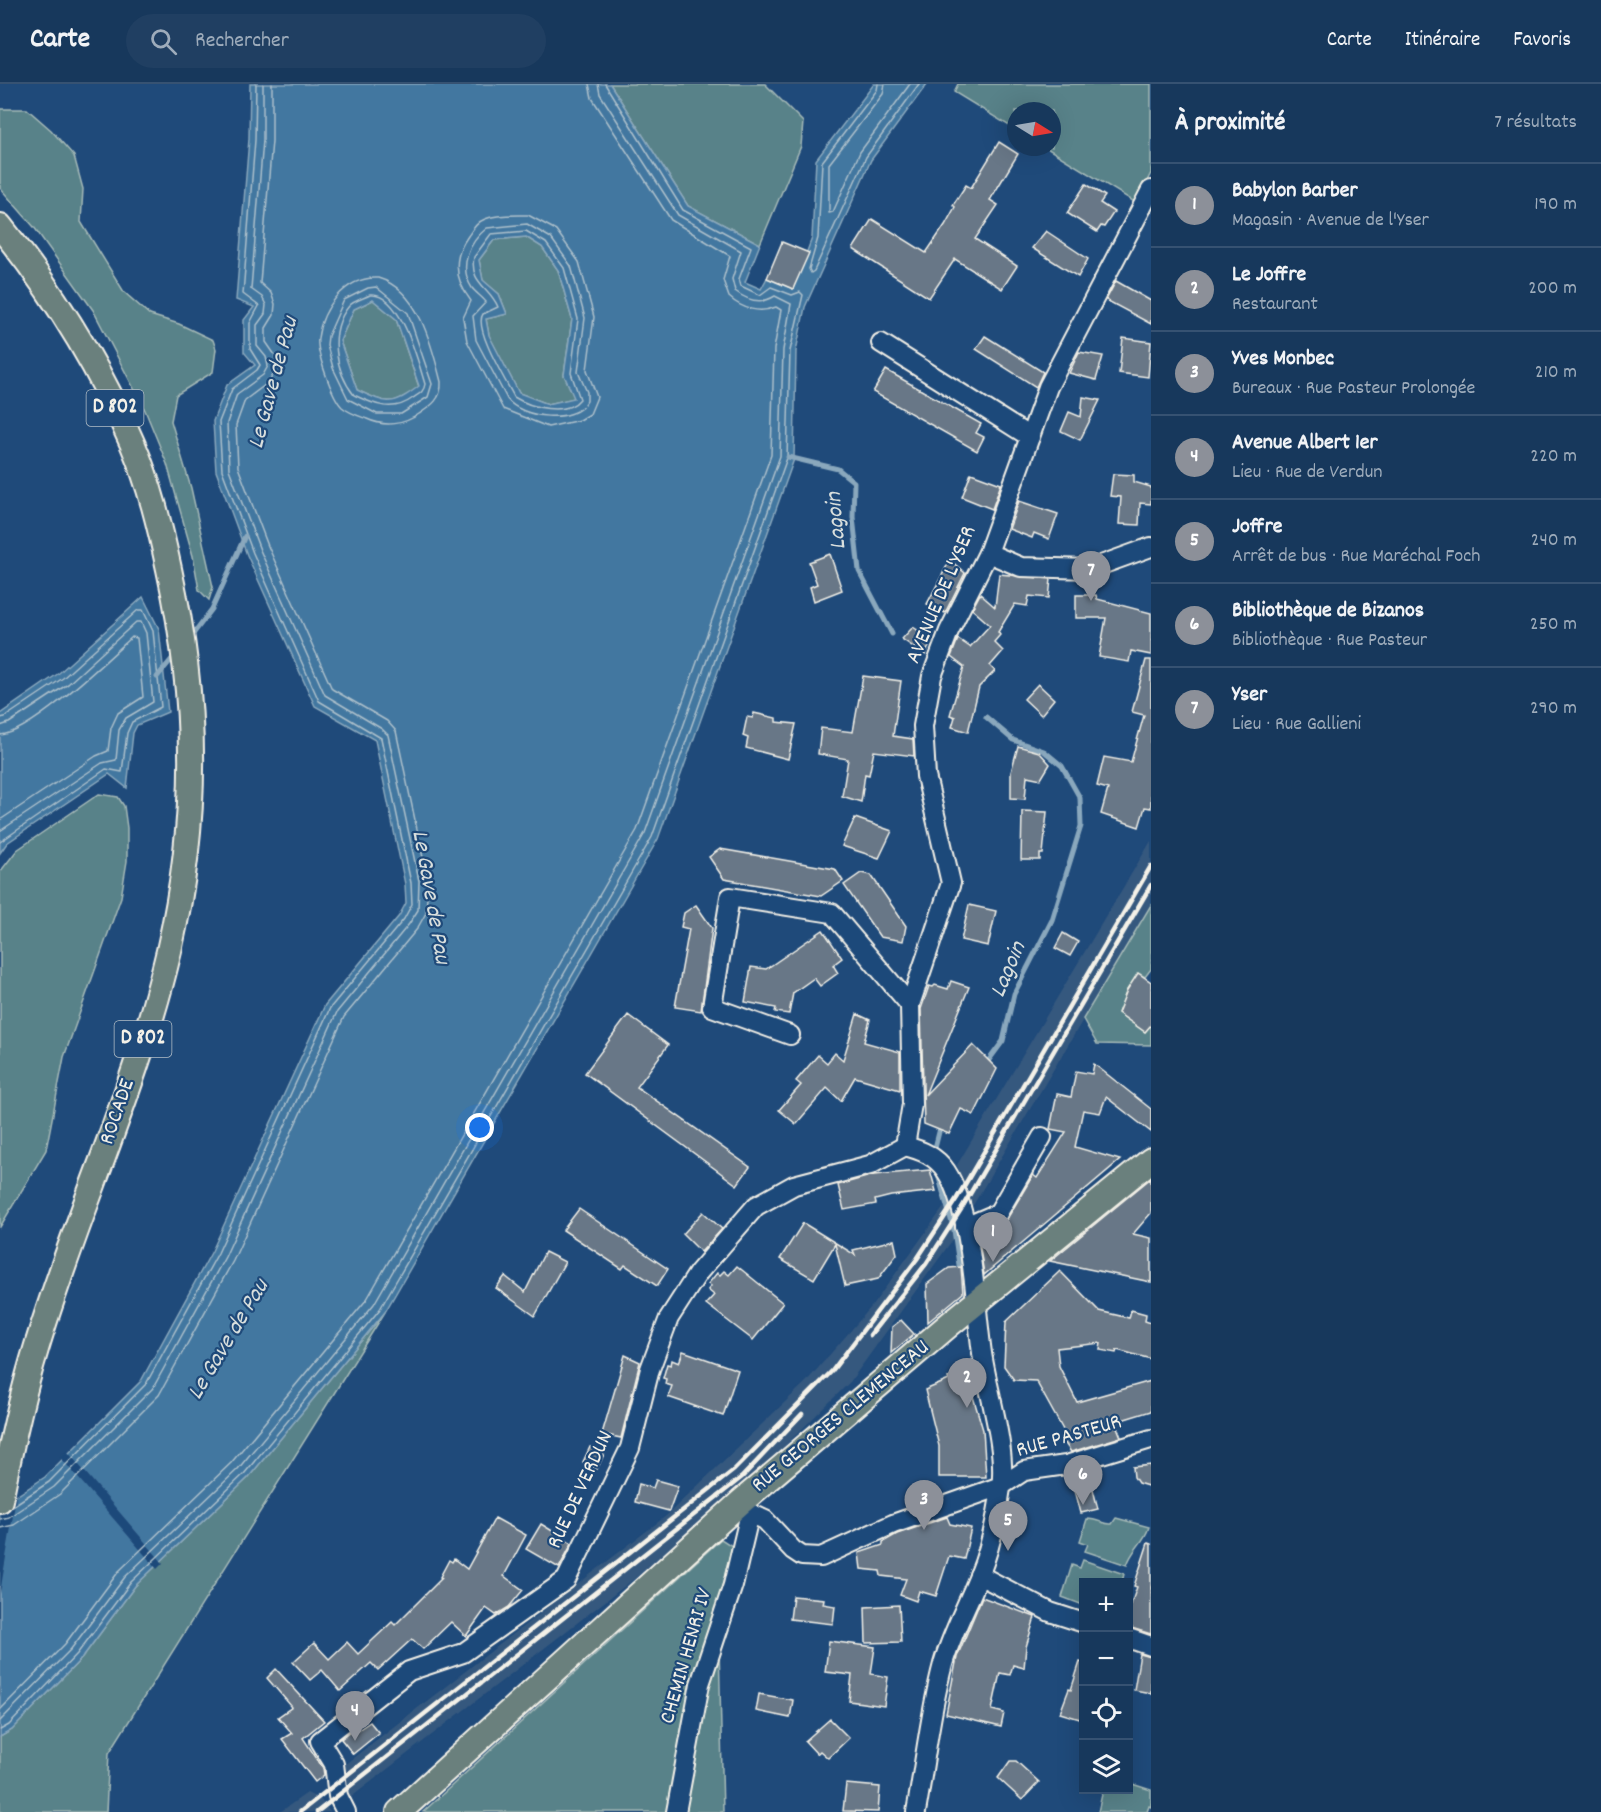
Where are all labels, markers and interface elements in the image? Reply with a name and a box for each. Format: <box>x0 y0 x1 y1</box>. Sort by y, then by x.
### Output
search box <box>126 14 546 68</box>
text: Carte <box>30 21 90 61</box>
icon: search <box>147 25 180 58</box>
text: Rechercher <box>195 26 289 57</box>
text: Carte <box>1327 26 1372 56</box>
text: Itinéraire <box>1405 26 1480 56</box>
text: Favoris <box>1513 26 1571 56</box>
north arrow <box>1007 102 1061 156</box>
text: À proximité <box>1175 105 1285 142</box>
text: 7 résultats <box>1494 109 1577 137</box>
text: Babylon Barber <box>1232 176 1358 207</box>
text: 1 <box>1192 191 1197 219</box>
text: 190 m <box>1534 191 1577 219</box>
text: Magasin · Avenue de l'Yser <box>1232 207 1429 235</box>
text: Le Joffre <box>1232 260 1306 291</box>
text: 2 <box>1190 275 1199 303</box>
text: 200 m <box>1528 275 1577 303</box>
text: Restaurant <box>1232 291 1318 319</box>
water label: Le Gave de Pau <box>240 312 308 453</box>
text: Yves Monbec <box>1232 344 1334 375</box>
text: 3 <box>1190 359 1199 387</box>
text: 210 m <box>1535 359 1577 387</box>
text: Bureaux · Rue Pasteur Prolongée <box>1232 375 1475 403</box>
road number: D 802 <box>86 390 144 426</box>
text: Avenue Albert 1er <box>1232 428 1378 459</box>
text: 4 <box>1190 443 1199 471</box>
text: 220 m <box>1530 443 1577 471</box>
text: Lieu · Rue de Verdun <box>1232 459 1383 487</box>
water label: Lagoin <box>817 490 856 551</box>
text: Joffre <box>1232 512 1283 543</box>
street label: AVENUE DE L'YSER <box>899 521 985 669</box>
text: 5 <box>1190 527 1199 555</box>
text: 240 m <box>1531 527 1577 555</box>
text: Arrêt de bus · Rue Maréchal Foch <box>1232 543 1480 571</box>
pin: 7 <box>1072 552 1110 601</box>
text: Bibliothèque de Bizanos <box>1232 596 1424 627</box>
text: 6 <box>1190 611 1199 639</box>
text: 250 m <box>1530 611 1577 639</box>
text: Bibliothèque · Rue Pasteur <box>1232 627 1427 655</box>
text: Yser <box>1232 680 1267 711</box>
text: 7 <box>1191 695 1198 723</box>
text: 290 m <box>1530 695 1577 723</box>
text: Lieu · Rue Gallieni <box>1232 711 1361 739</box>
water label: Le Gave de Pau <box>402 828 459 968</box>
water label: Lagoin <box>982 936 1036 1003</box>
road number: D 802 <box>114 1021 172 1057</box>
street label: ROCADE <box>92 1075 144 1149</box>
your location <box>465 1113 494 1142</box>
pin: 1 <box>974 1212 1012 1262</box>
water label: Le Gave de Pau <box>180 1272 279 1407</box>
street label: RUE GEORGES CLEMENCEAU <box>745 1333 937 1501</box>
pin: 2 <box>948 1358 986 1408</box>
street label: RUE PASTEUR <box>1013 1407 1125 1467</box>
street label: RUE DE VERDUN <box>540 1426 622 1554</box>
pin: 6 <box>1064 1456 1102 1505</box>
pin: 3 <box>904 1480 944 1530</box>
pin: 5 <box>988 1502 1028 1551</box>
map controls <box>1079 1578 1133 1794</box>
button: + <box>1079 1578 1133 1632</box>
street label: CHEMIN HENRI IV <box>653 1584 721 1727</box>
button: − <box>1079 1632 1133 1686</box>
button: locate <box>1079 1686 1133 1740</box>
pin: 4 <box>336 1692 374 1741</box>
button: layers <box>1079 1740 1133 1794</box>

